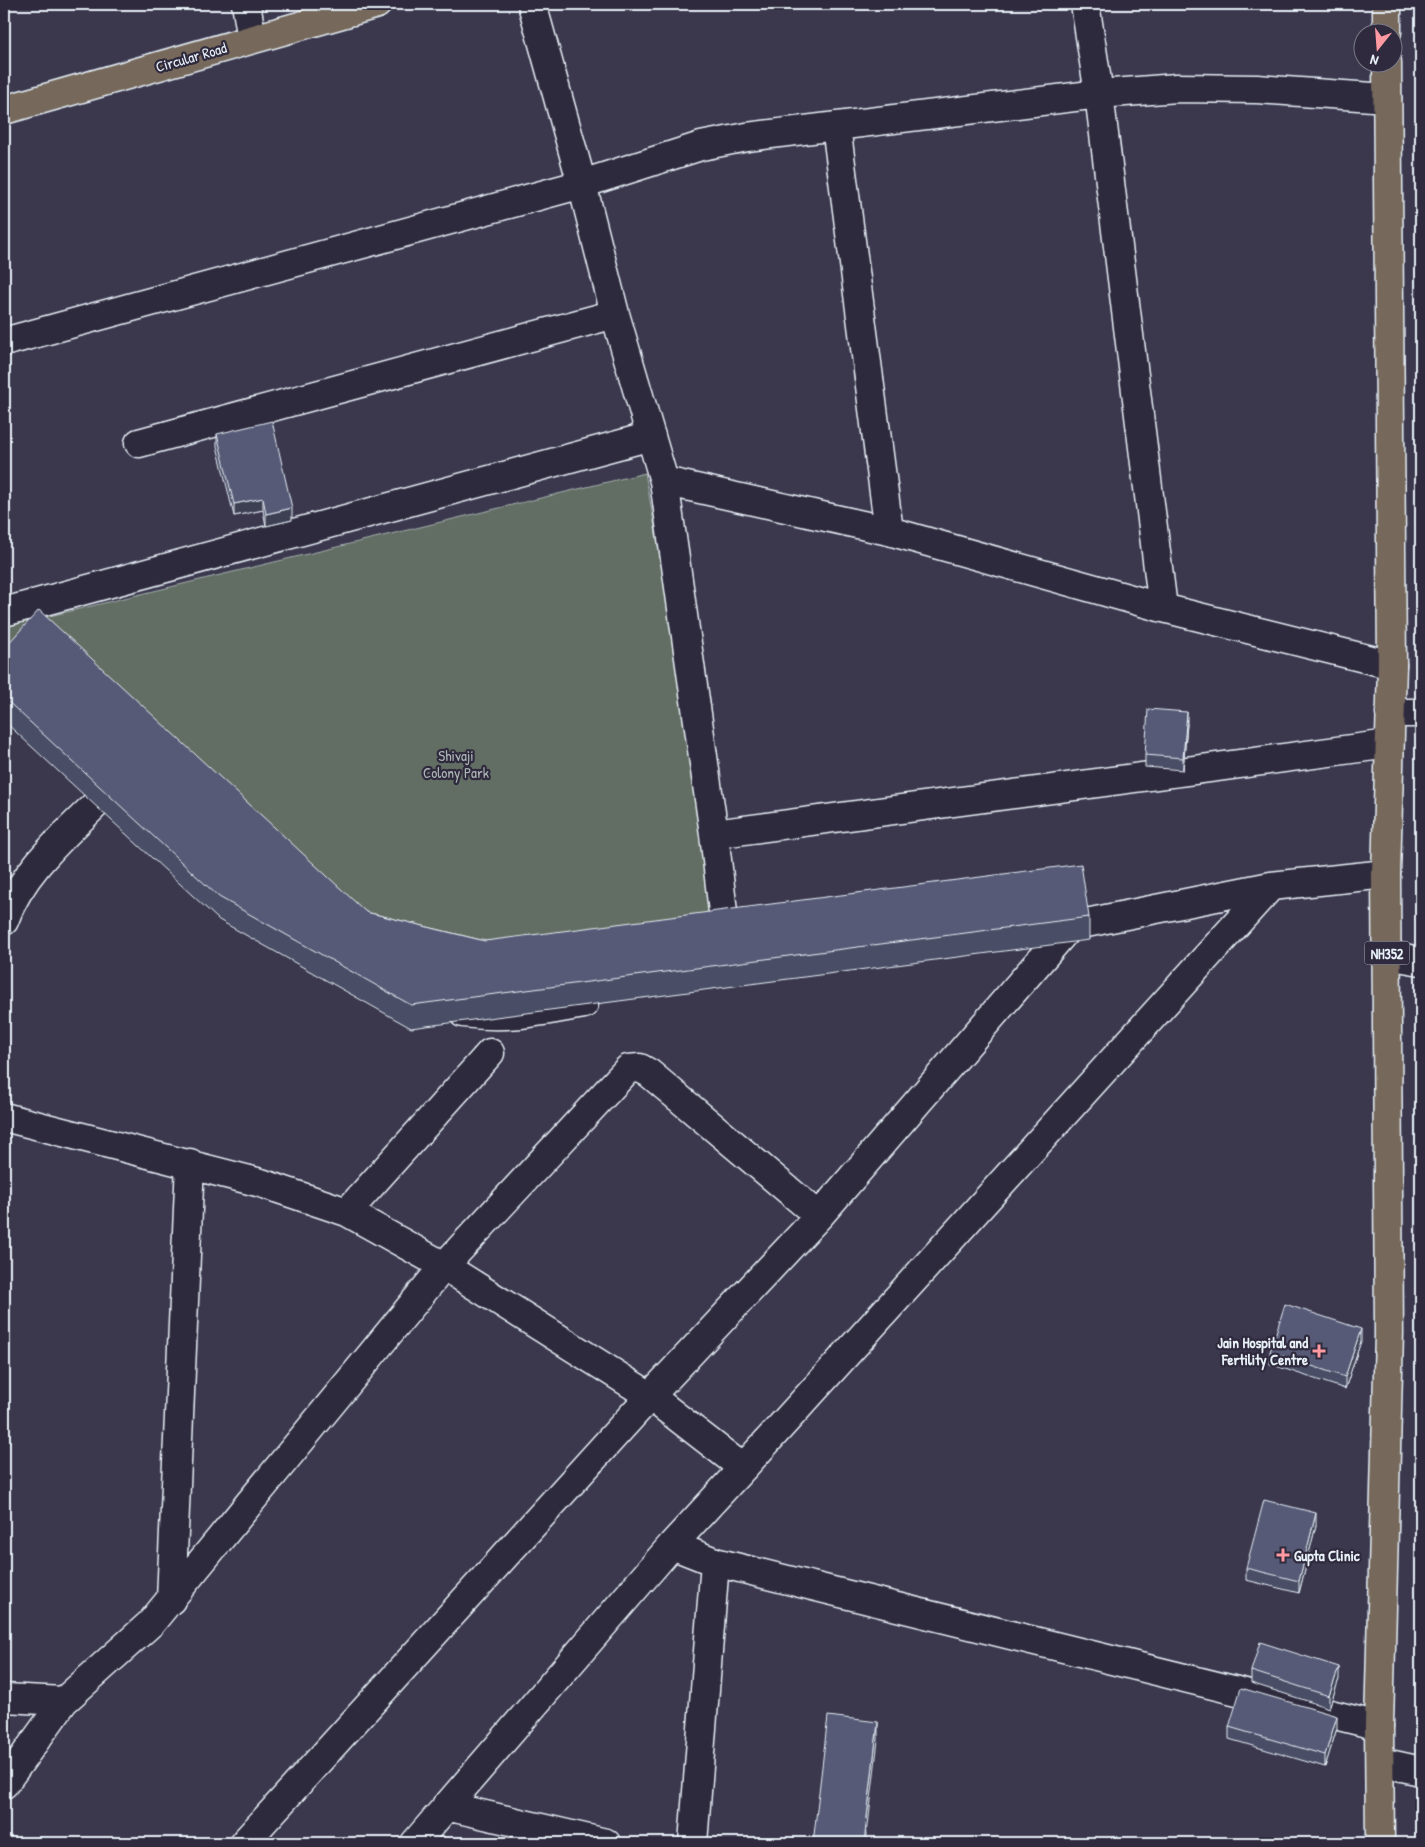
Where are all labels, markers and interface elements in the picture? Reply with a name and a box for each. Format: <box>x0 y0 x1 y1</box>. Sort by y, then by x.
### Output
north arrow <box>1352 22 1402 72</box>
street label: Circular Road <box>153 37 229 77</box>
text: N <box>1367 51 1380 71</box>
park label: Shivaji Colony Park <box>423 745 489 783</box>
road number: NH352 <box>1364 941 1410 964</box>
place label: Jain Hospital and Fertility Centre <box>1217 1332 1308 1371</box>
marker: Jain Hospital and Fertility Centre <box>1312 1344 1326 1358</box>
place label: Gupta Clinic <box>1294 1545 1361 1567</box>
marker: Gupta Clinic <box>1276 1548 1290 1562</box>

